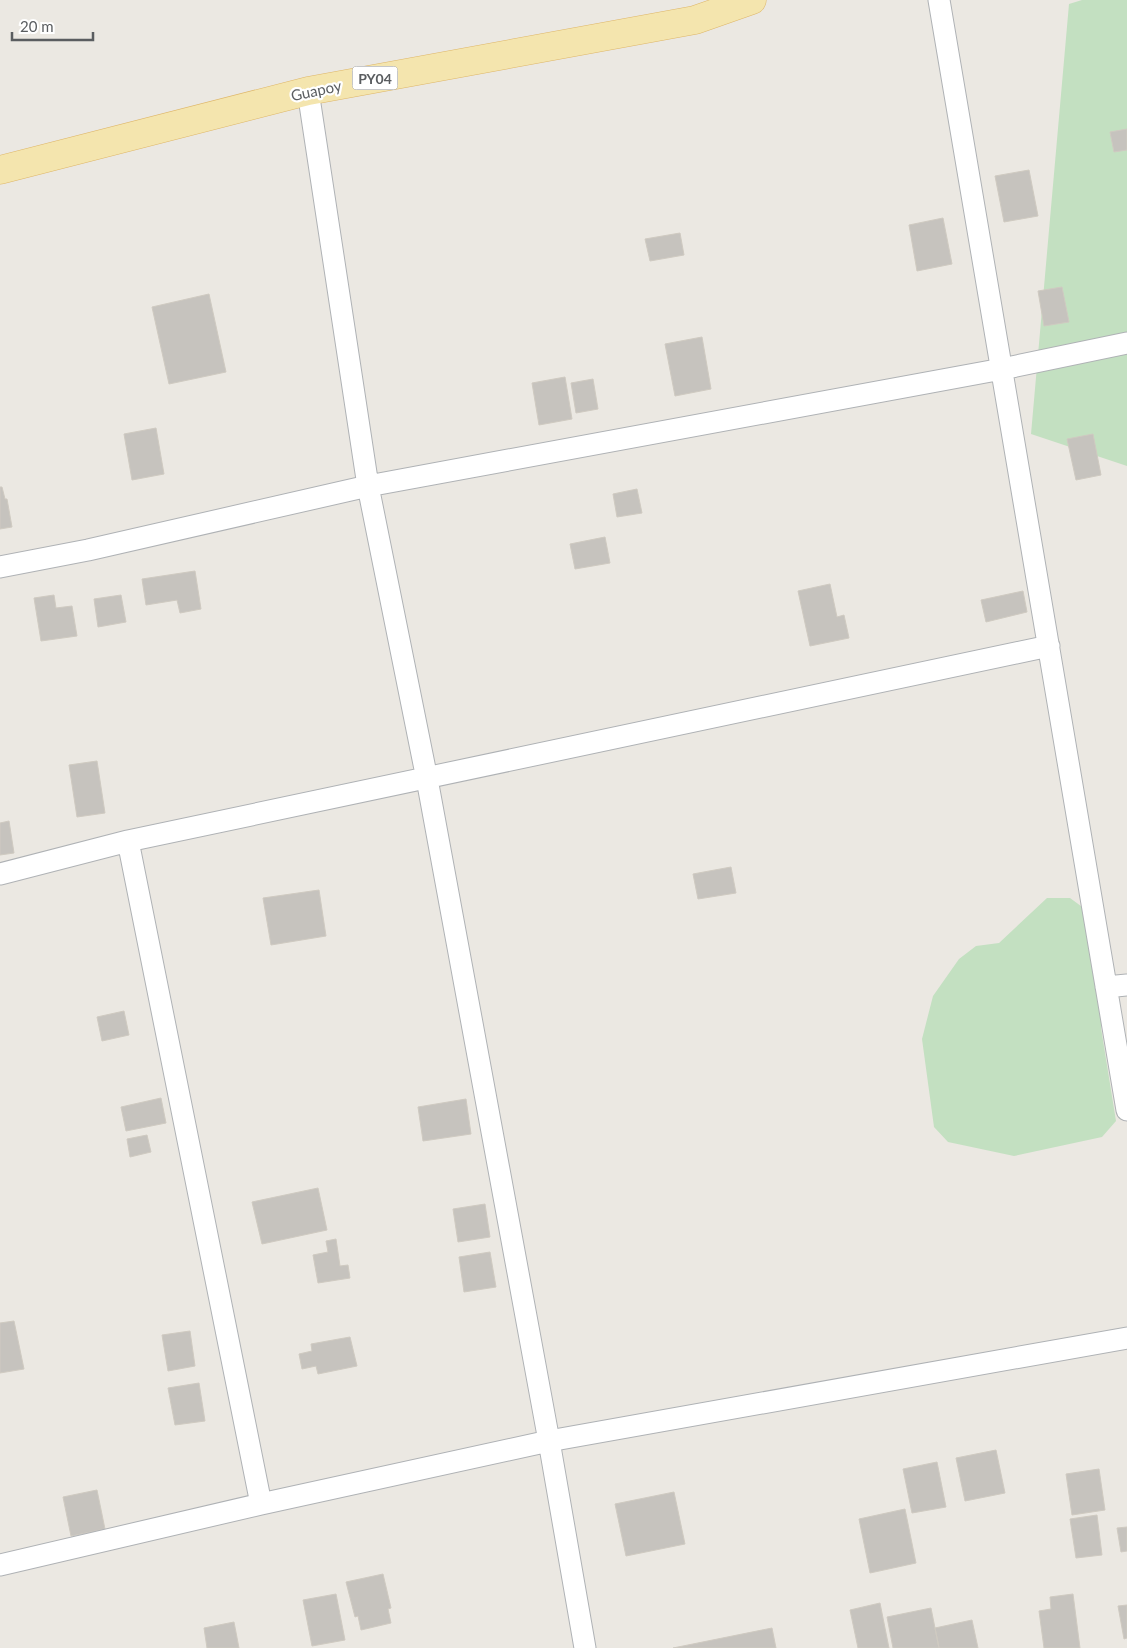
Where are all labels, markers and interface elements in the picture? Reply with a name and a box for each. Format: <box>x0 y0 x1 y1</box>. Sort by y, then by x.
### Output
scale bar <box>12 10 94 42</box>
text: 20 m <box>20 17 54 35</box>
road number: PY04 <box>352 66 398 90</box>
street label: Guapoy <box>289 76 343 104</box>

